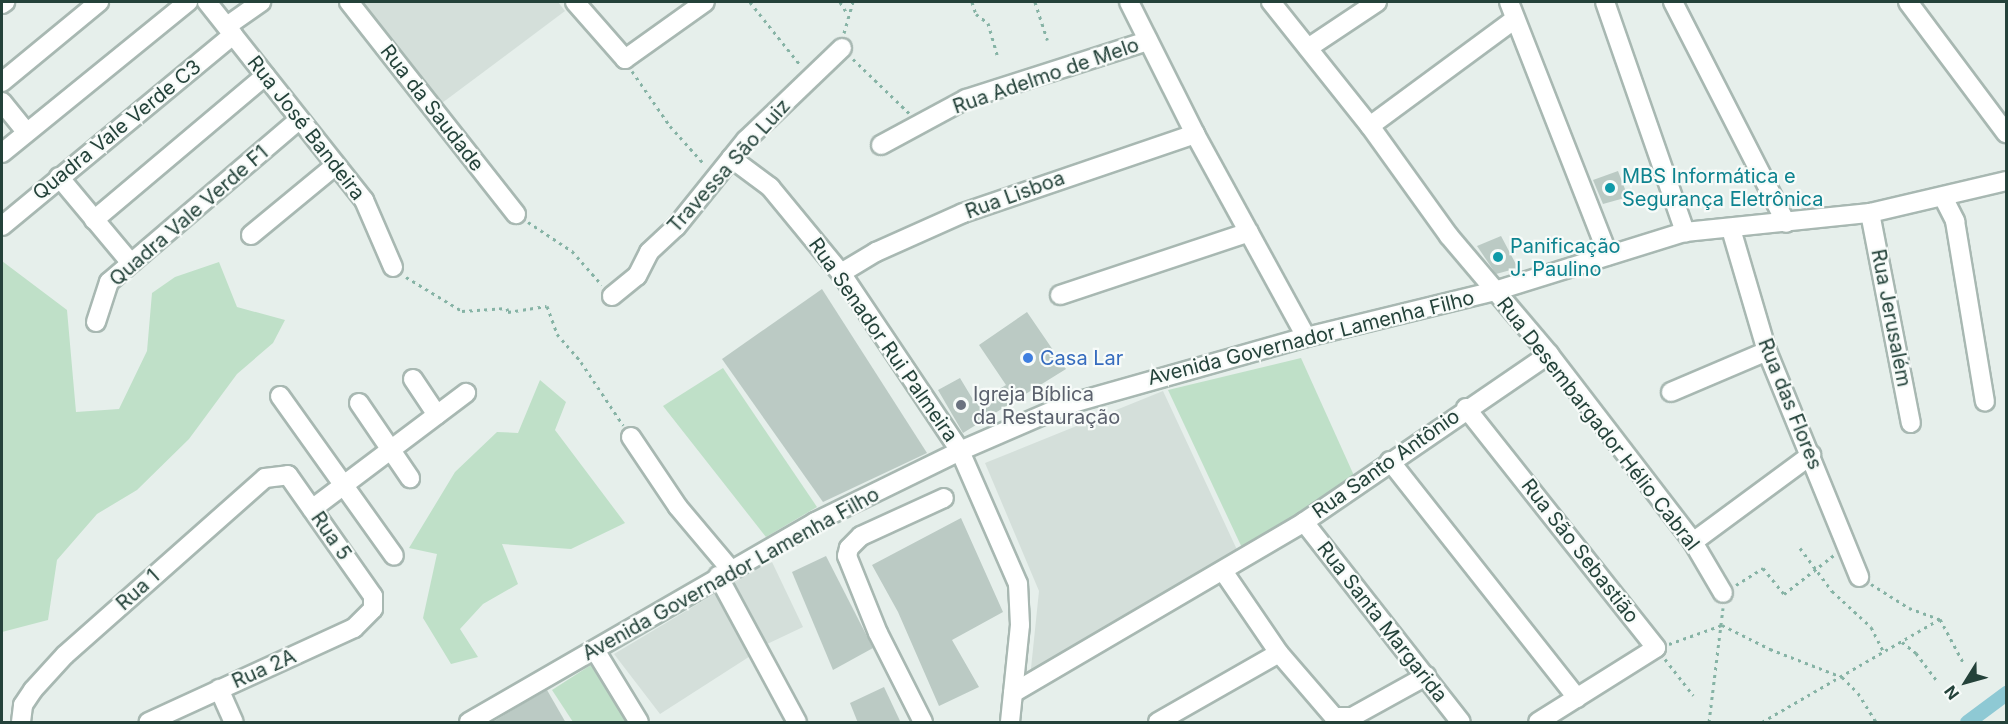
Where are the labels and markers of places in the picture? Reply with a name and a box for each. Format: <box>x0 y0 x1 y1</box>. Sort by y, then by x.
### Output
place label: MBS Informática e Segurança Eletrônica <box>1622 164 1823 211</box>
marker: MBS Informática e Segurança Eletrônica <box>1603 181 1617 195</box>
place label: Panificação J. Paulino <box>1510 234 1621 281</box>
marker: Panificação J. Paulino <box>1491 250 1505 264</box>
place label: Casa Lar <box>1040 346 1123 370</box>
marker: Casa Lar <box>1021 351 1035 365</box>
place label: Igreja Bíblica da Restauração <box>973 382 1120 429</box>
marker: Igreja Bíblica da Restauração <box>954 398 968 412</box>

